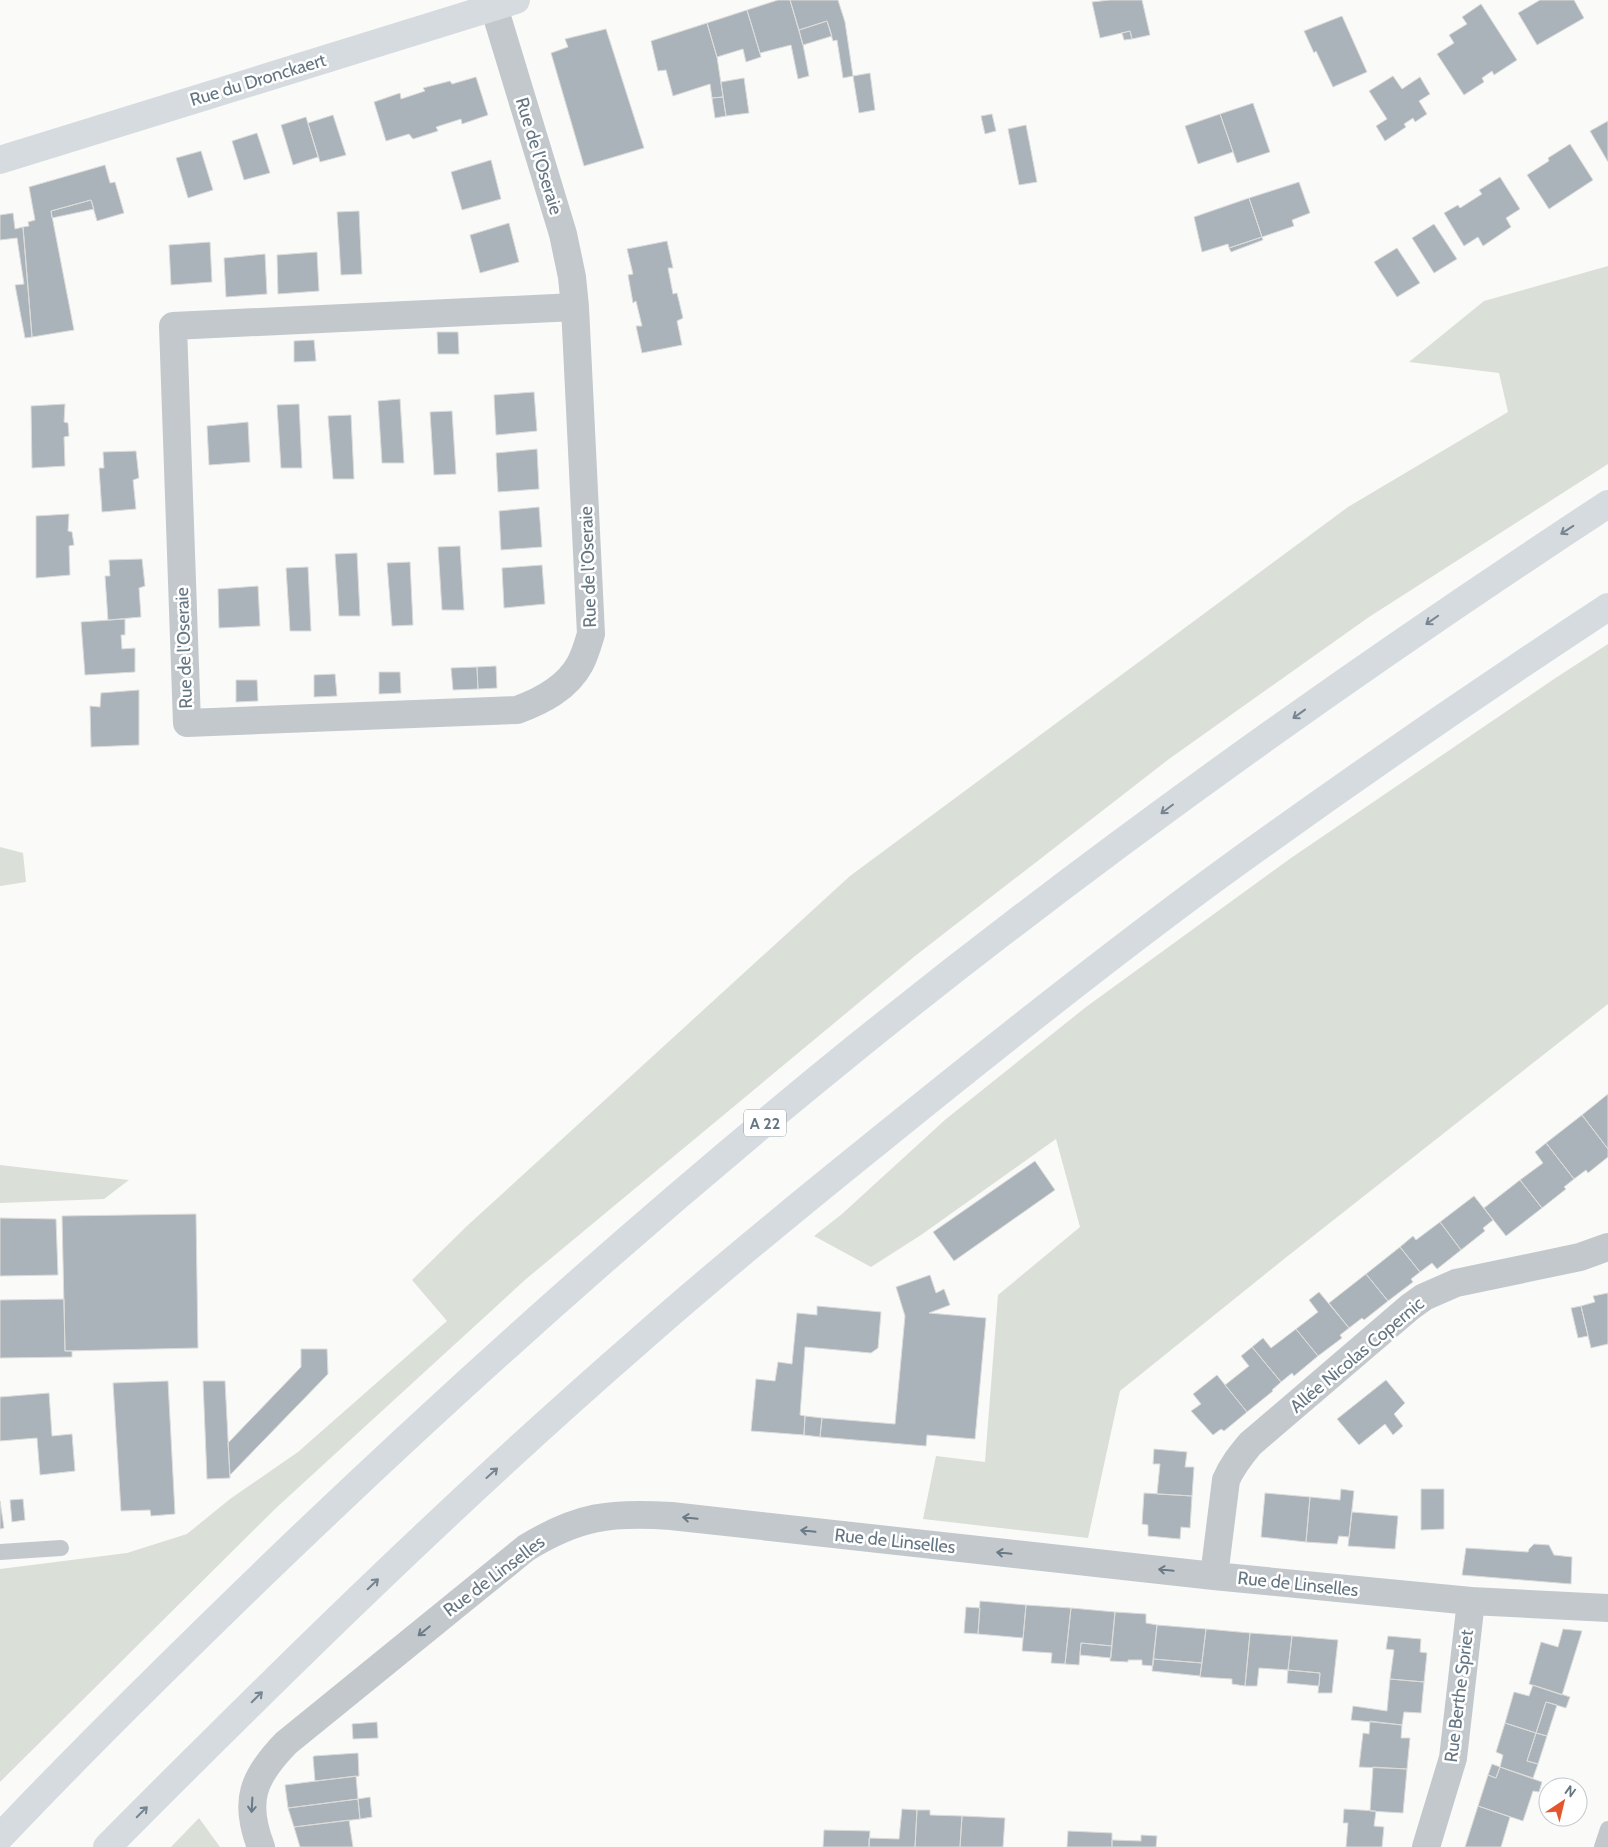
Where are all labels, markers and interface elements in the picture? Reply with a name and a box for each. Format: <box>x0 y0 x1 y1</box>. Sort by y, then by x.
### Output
street label: Rue du Dronckaert <box>187 49 329 111</box>
street label: Rue de l'Oseraie <box>511 95 567 217</box>
street label: Rue de l'Oseraie <box>575 506 601 628</box>
one-way arrow <box>1561 526 1575 536</box>
street label: Rue de l'Oseraie <box>171 587 197 709</box>
one-way arrow <box>1425 615 1439 625</box>
one-way arrow <box>1292 709 1306 719</box>
one-way arrow <box>1160 804 1174 814</box>
road number: A 22 <box>744 1110 786 1136</box>
street label: Allée Nicolas Copernic <box>1285 1293 1429 1417</box>
one-way arrow <box>486 1467 498 1479</box>
one-way arrow <box>682 1513 698 1523</box>
street label: Rue de Linselles <box>834 1524 956 1558</box>
one-way arrow <box>800 1526 816 1536</box>
street label: Rue de Linselles <box>439 1531 549 1621</box>
one-way arrow <box>997 1548 1013 1558</box>
one-way arrow <box>1158 1565 1174 1575</box>
street label: Rue de Linselles <box>1237 1567 1359 1601</box>
one-way arrow <box>367 1578 380 1590</box>
one-way arrow <box>417 1625 430 1636</box>
street label: Rue Berthe Spriet <box>1440 1629 1478 1763</box>
one-way arrow <box>250 1692 262 1704</box>
north arrow <box>1538 1777 1588 1827</box>
text: N <box>1561 1781 1580 1802</box>
one-way arrow <box>248 1797 257 1813</box>
one-way arrow <box>136 1806 148 1819</box>

